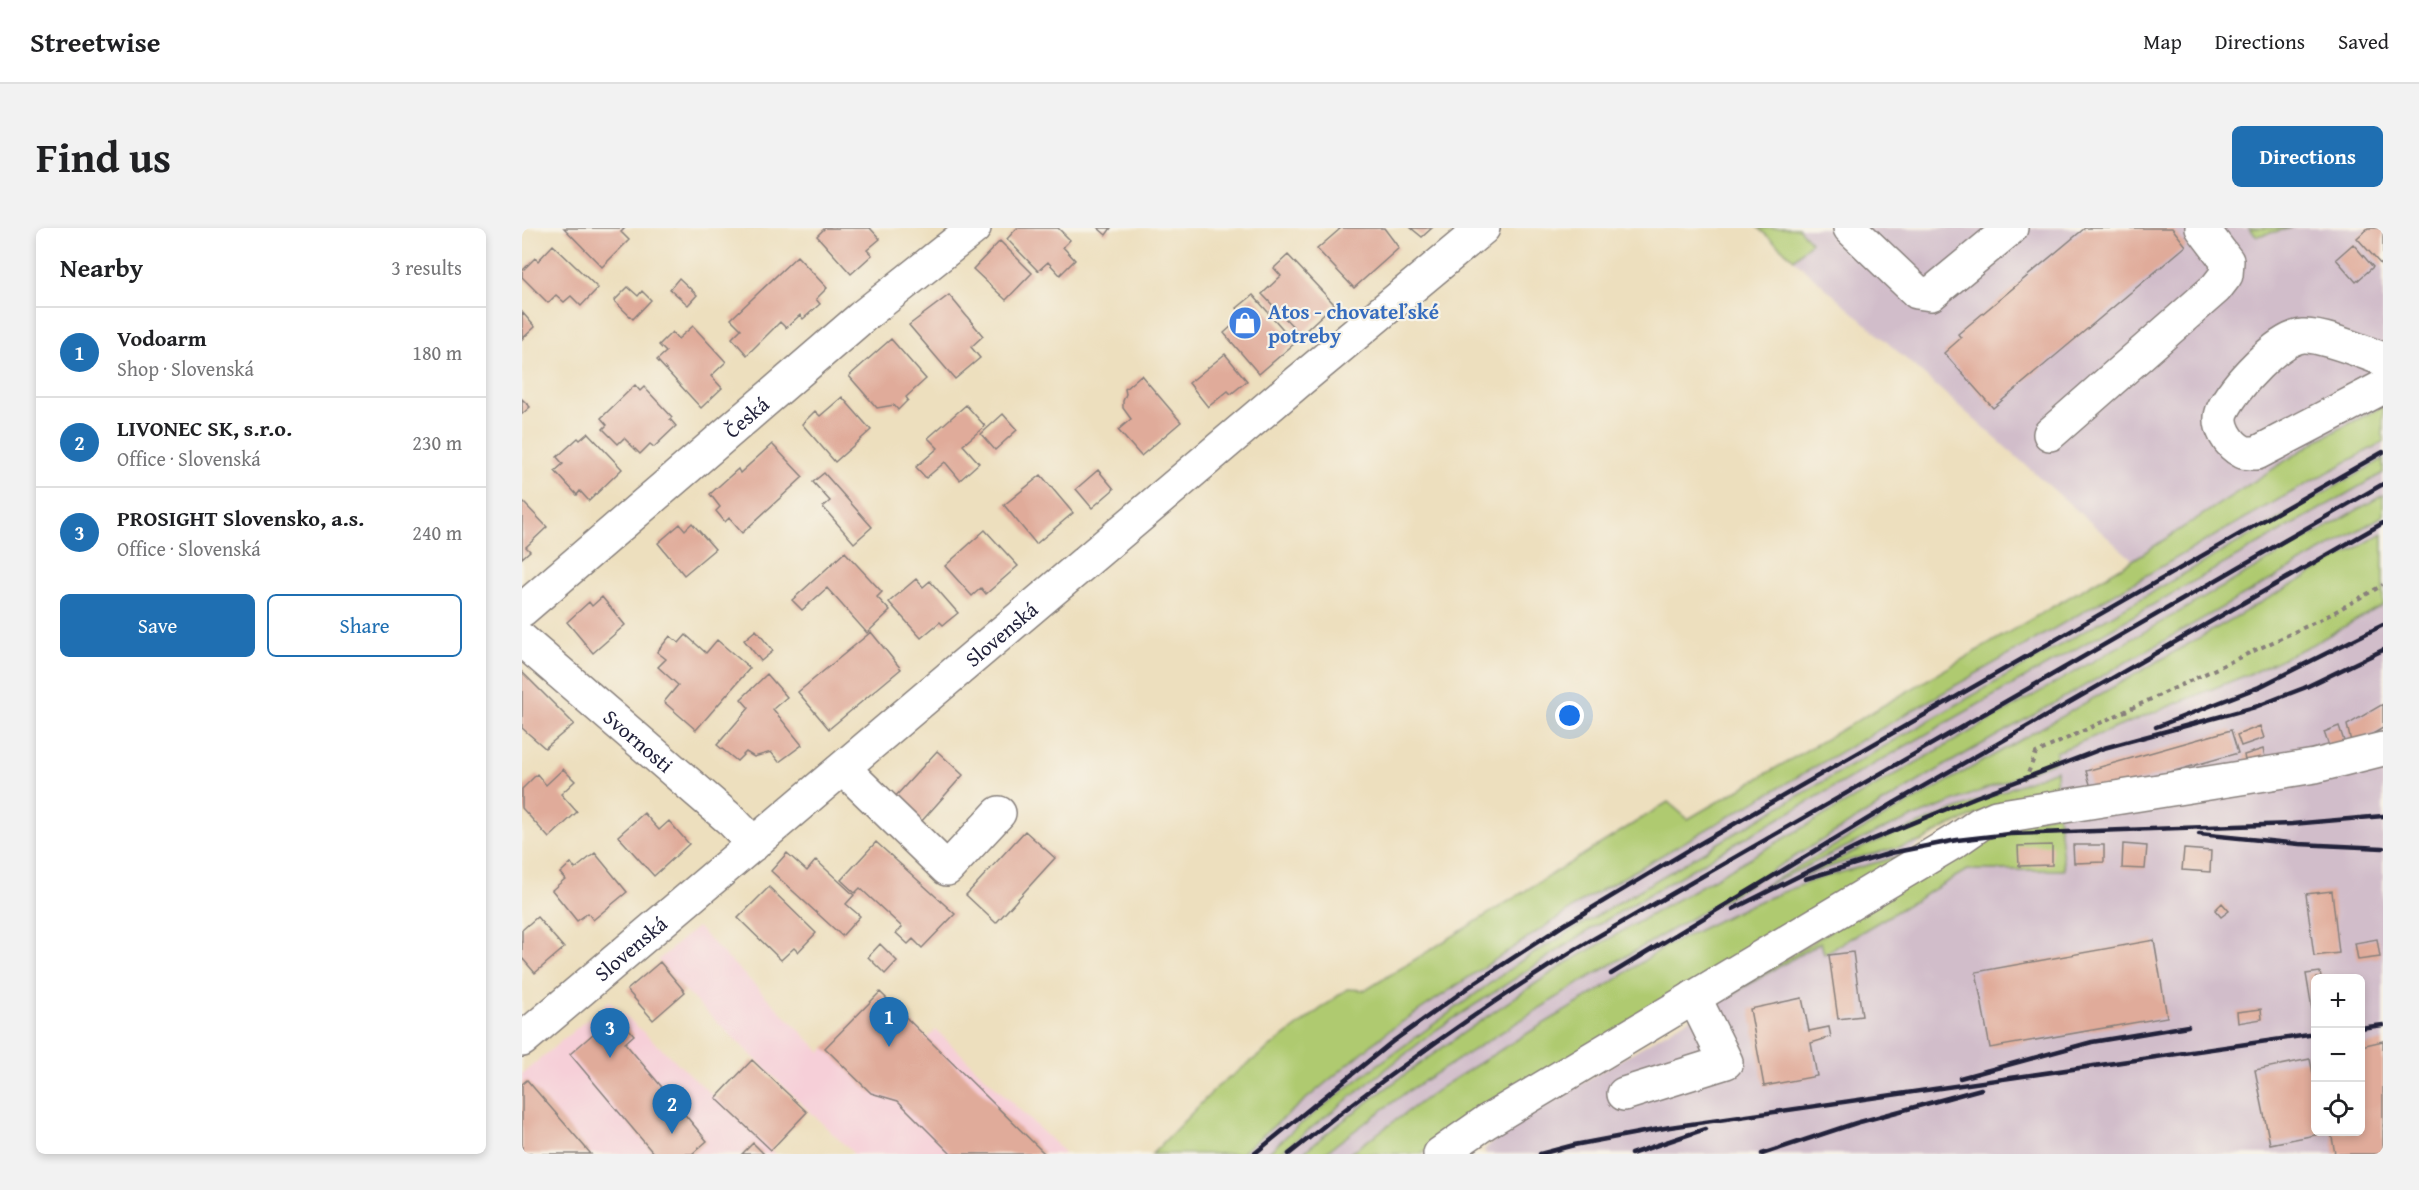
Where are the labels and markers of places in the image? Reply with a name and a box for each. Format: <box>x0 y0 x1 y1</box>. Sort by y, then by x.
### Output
place label: Atos - chovateľské potreby <box>1268 296 1439 351</box>
shop icon: Atos - chovateľské potreby <box>1227 305 1263 341</box>
pin: 1 <box>870 998 908 1047</box>
pin: 3 <box>590 1008 629 1058</box>
pin: 2 <box>652 1084 692 1134</box>

